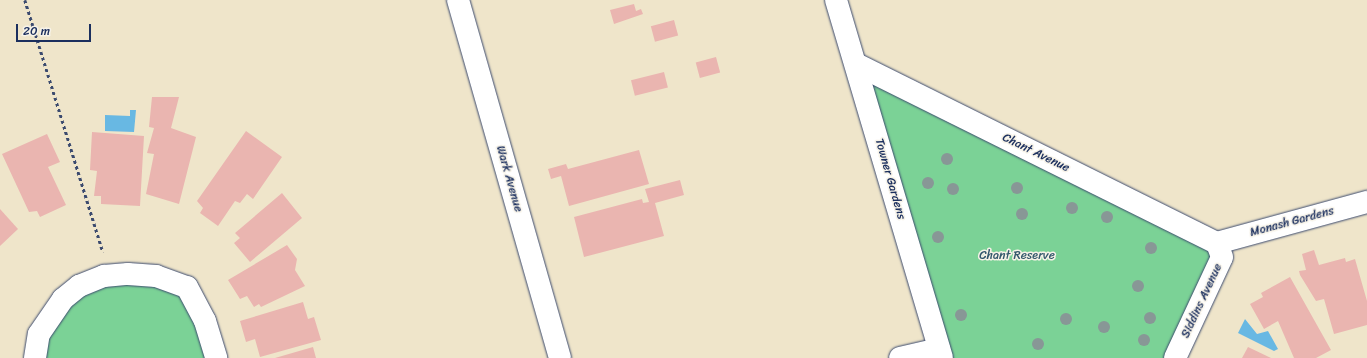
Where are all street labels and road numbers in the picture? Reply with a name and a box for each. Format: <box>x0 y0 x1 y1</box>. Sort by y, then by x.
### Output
street label: Chant Avenue <box>1000 131 1072 175</box>
street label: Towner Gardens <box>872 137 908 221</box>
street label: Wark Avenue <box>493 144 525 214</box>
street label: Monash Gardens <box>1248 204 1336 240</box>
street label: Siddins Avenue <box>1179 262 1225 340</box>

